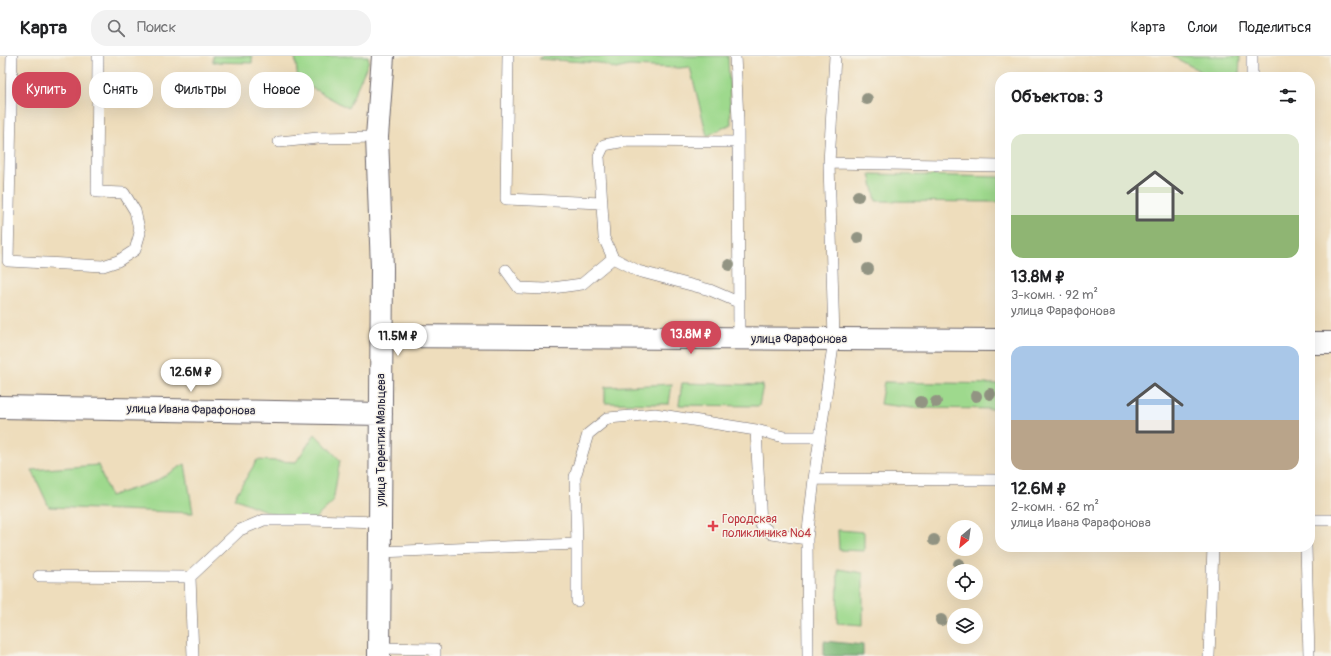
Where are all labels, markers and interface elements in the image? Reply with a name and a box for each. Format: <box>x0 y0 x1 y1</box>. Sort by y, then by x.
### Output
search box <box>91 10 371 46</box>
text: Карта <box>20 16 67 40</box>
icon: search <box>105 17 127 39</box>
text: Поиск <box>137 18 176 37</box>
text: Карта <box>1131 19 1165 36</box>
text: Слои <box>1187 19 1217 36</box>
text: Поделиться <box>1239 19 1311 36</box>
chip: Купить <box>12 72 81 108</box>
chip: Снять <box>89 72 153 108</box>
chip: Фильтры <box>161 72 241 108</box>
chip: Новое <box>249 72 314 108</box>
icon: filters <box>1277 85 1299 107</box>
text: Объектов: 3 <box>1011 86 1103 107</box>
icon: home <box>1119 160 1191 232</box>
text: 13.8M ₽ <box>1011 266 1066 287</box>
text: 3-комн. · 92 m² <box>1011 287 1098 303</box>
text: улица Фарафонова <box>1011 303 1115 319</box>
pin: 13.8M ₽ <box>654 321 728 355</box>
pin: 11.5M ₽ <box>361 323 435 357</box>
text: 13.8M ₽ <box>670 326 712 342</box>
text: 11.5M ₽ <box>378 328 418 344</box>
street label: улица Фарафонова <box>750 332 848 347</box>
pin: 12.6M ₽ <box>154 359 228 393</box>
text: 12.6M ₽ <box>170 364 212 380</box>
icon: home <box>1119 372 1191 444</box>
street label: улица Терентия Мальцева <box>374 373 389 508</box>
street label: улица Ивана Фарафонова <box>125 401 256 419</box>
text: 12.6M ₽ <box>1011 478 1067 499</box>
text: 2-комн. · 62 m² <box>1011 499 1099 515</box>
place label: Городская поликлиника №4 <box>722 512 811 541</box>
text: улица Ивана Фарафонова <box>1011 515 1151 531</box>
marker: Городская поликлиника №4 <box>707 520 719 532</box>
north arrow <box>947 520 983 556</box>
map controls <box>947 520 983 644</box>
button: locate <box>947 564 983 600</box>
button: layers <box>947 608 983 644</box>

